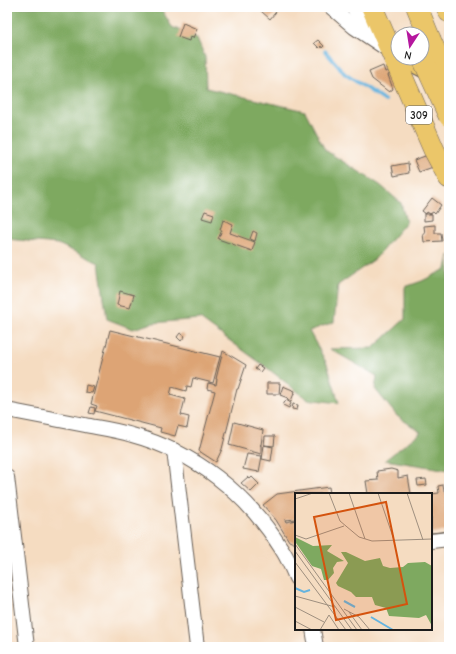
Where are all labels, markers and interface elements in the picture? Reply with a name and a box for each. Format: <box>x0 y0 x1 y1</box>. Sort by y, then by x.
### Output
north arrow <box>390 26 430 66</box>
text: N <box>403 48 413 62</box>
road number: 309 <box>406 106 432 124</box>
inset map <box>295 493 432 630</box>

